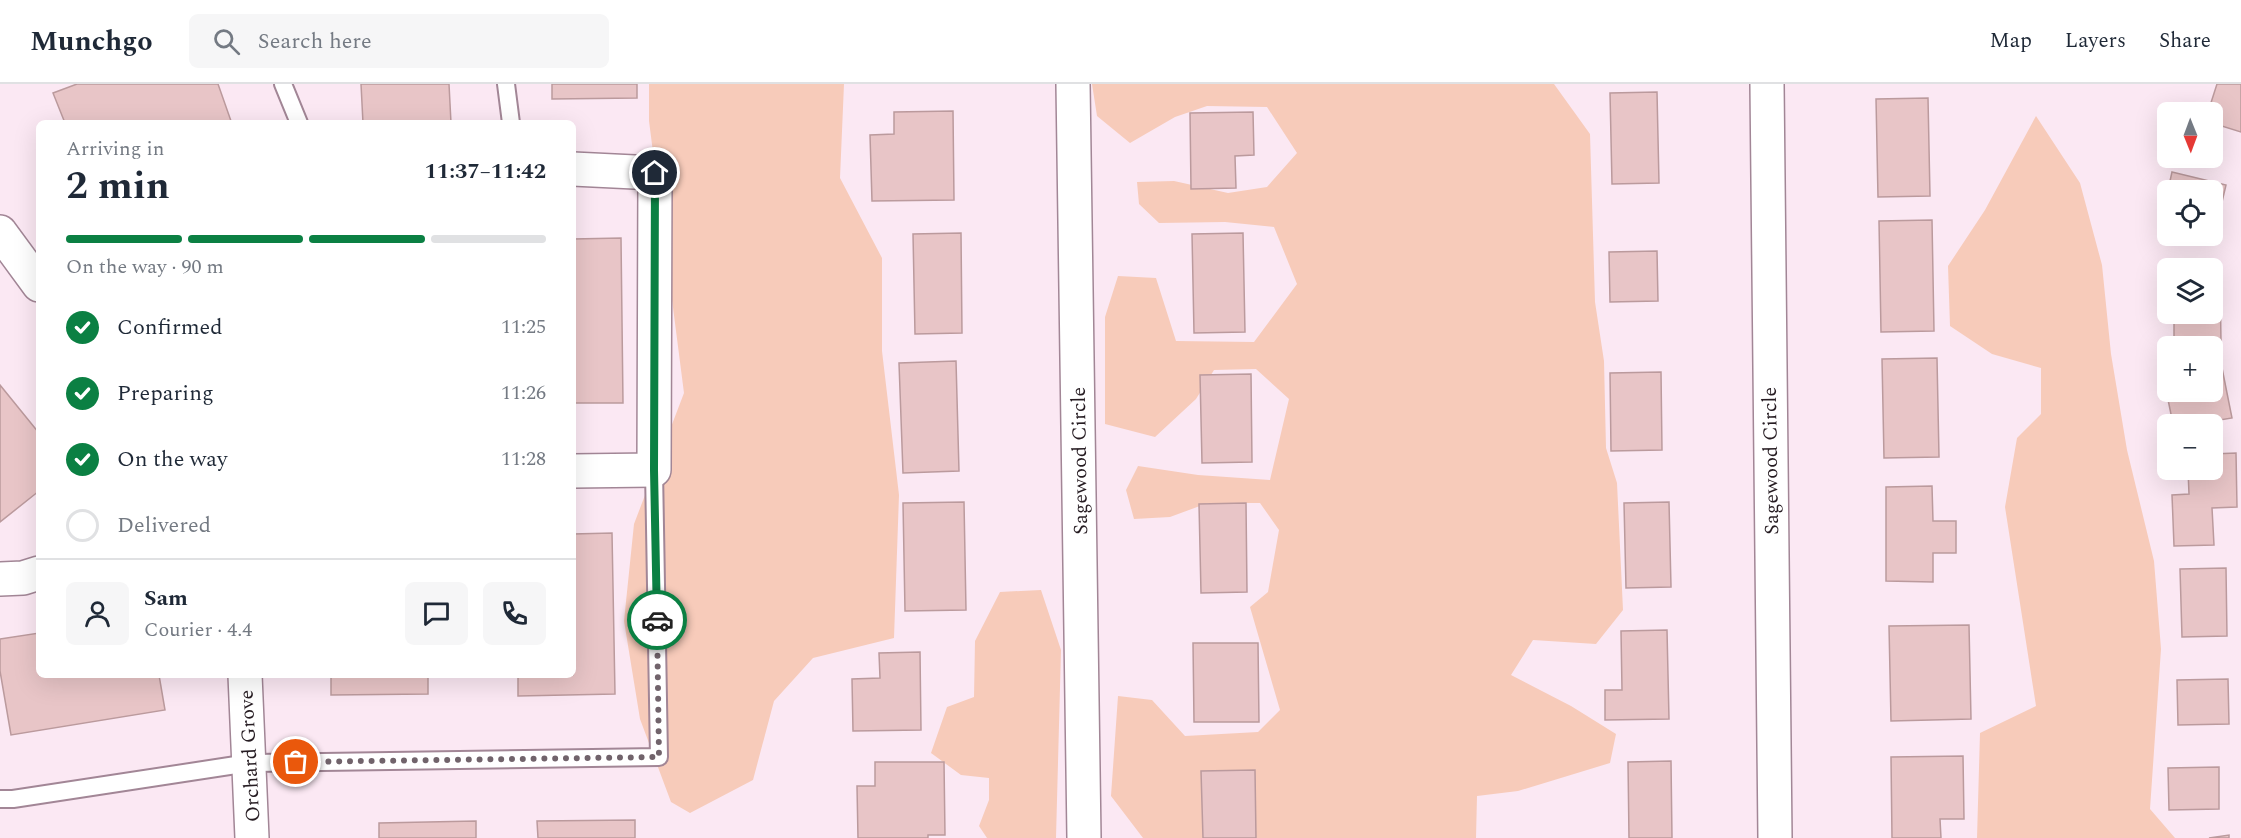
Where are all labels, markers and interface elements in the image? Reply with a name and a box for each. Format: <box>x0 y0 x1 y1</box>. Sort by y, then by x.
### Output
search box <box>189 14 609 68</box>
text: Munchgo <box>30 20 153 63</box>
icon: search <box>210 25 243 58</box>
text: Search here <box>258 25 372 58</box>
text: Map <box>1990 25 2032 57</box>
text: Layers <box>2065 25 2126 57</box>
text: Share <box>2159 25 2211 57</box>
north arrow <box>2157 102 2223 168</box>
map controls <box>2157 102 2223 480</box>
text: Arriving in <box>66 134 164 164</box>
pin <box>629 147 680 198</box>
text: 11:37–11:42 <box>424 155 546 188</box>
icon: home <box>638 156 671 189</box>
text: 2 min <box>66 157 170 216</box>
button: locate <box>2157 180 2223 246</box>
text: On the way · 90 m <box>66 252 224 282</box>
button: layers <box>2157 258 2223 324</box>
icon: check <box>66 311 99 344</box>
text: Confirmed <box>117 311 223 344</box>
text: 11:25 <box>501 312 546 342</box>
button: + <box>2157 336 2223 402</box>
icon: check <box>66 377 99 410</box>
text: Preparing <box>117 377 214 410</box>
text: 11:26 <box>501 378 546 408</box>
street label: Sagewood Circle <box>1064 387 1096 535</box>
street label: Sagewood Circle <box>1755 387 1787 535</box>
button: − <box>2157 414 2223 480</box>
icon: check <box>66 443 99 476</box>
text: On the way <box>117 443 228 476</box>
text: 11:28 <box>501 444 546 474</box>
text: Delivered <box>117 509 211 542</box>
button: person <box>66 582 129 645</box>
text: Sam <box>144 582 188 615</box>
button: chat <box>405 582 468 645</box>
button: phone <box>483 582 546 645</box>
courier <box>627 590 687 650</box>
icon: car <box>641 604 674 637</box>
text: Courier · 4.4 <box>144 615 252 645</box>
street label: Orchard Grove <box>232 689 268 823</box>
pin <box>270 736 321 787</box>
icon: bag <box>279 745 312 778</box>

